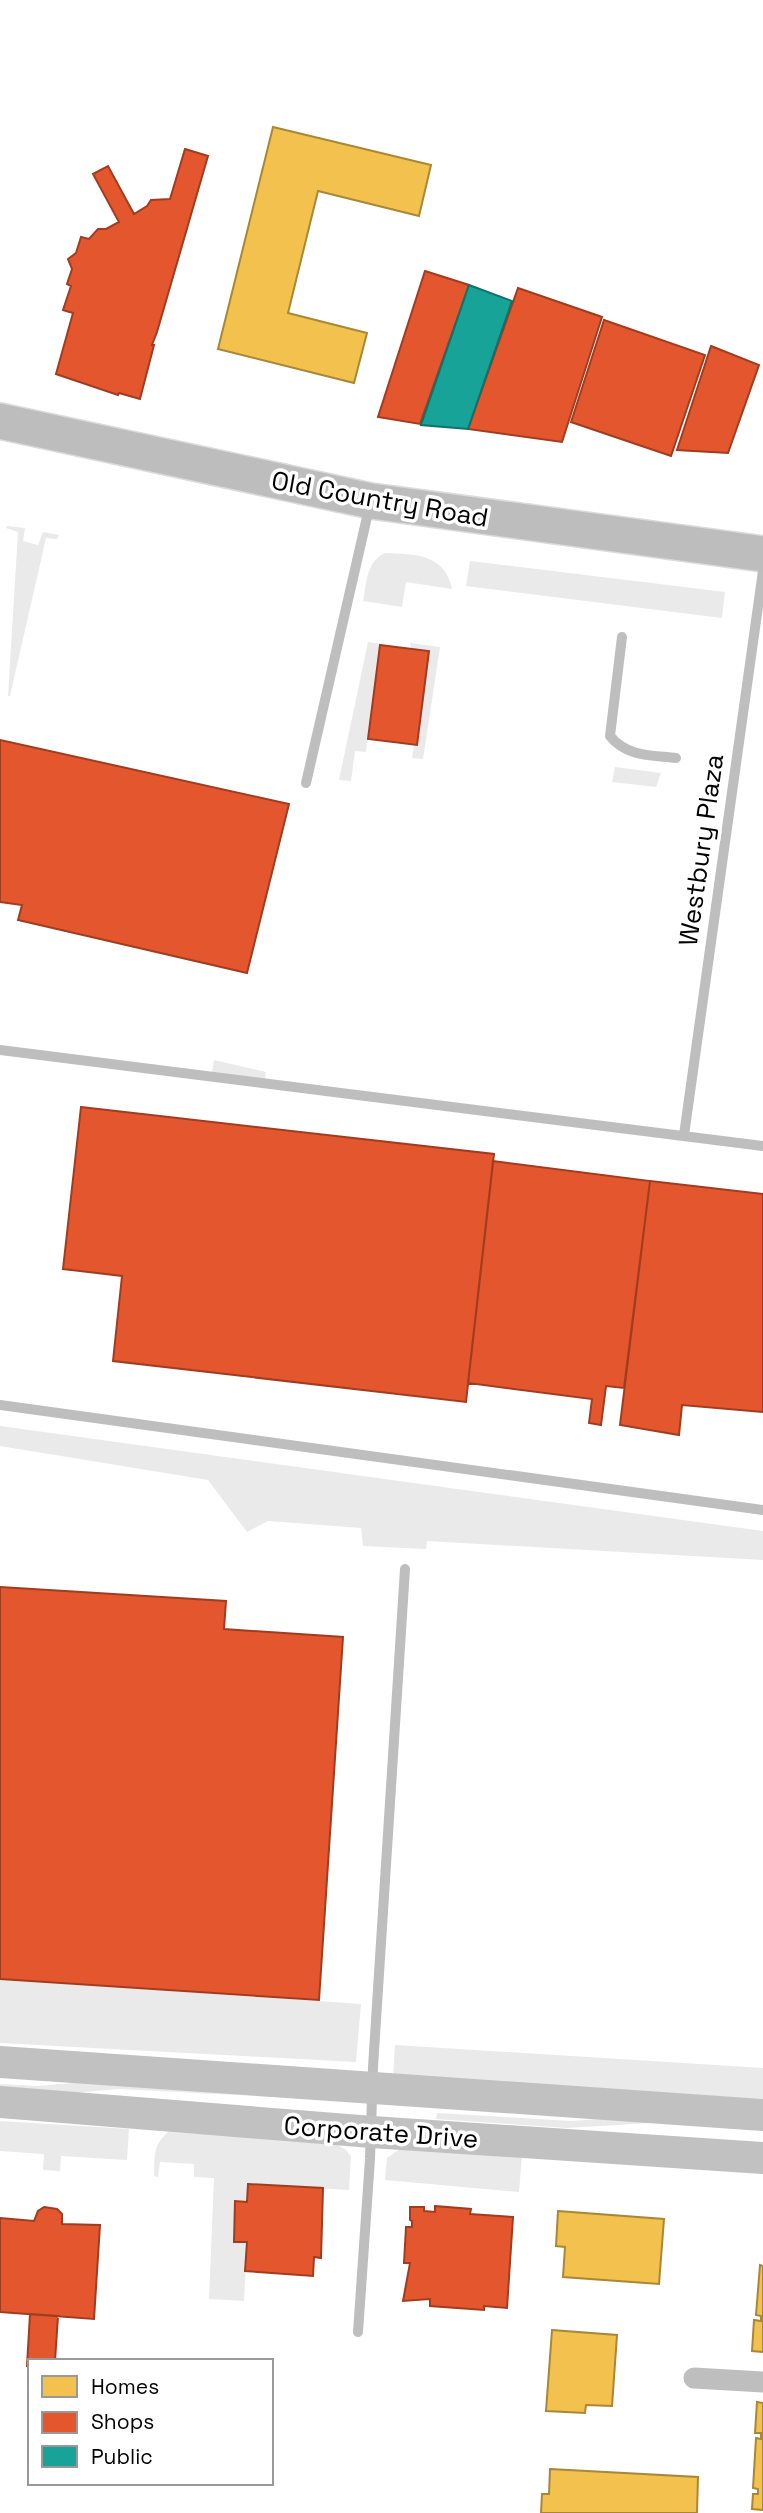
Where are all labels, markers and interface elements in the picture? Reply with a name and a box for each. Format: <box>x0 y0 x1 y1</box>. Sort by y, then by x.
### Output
street label: Old Country Road <box>269 463 491 535</box>
street label: Westbury Plaza <box>671 752 731 948</box>
street label: Corporate Drive <box>283 2108 479 2156</box>
legend <box>28 2359 273 2485</box>
text: Homes <box>91 2373 159 2400</box>
text: Shops <box>91 2408 154 2435</box>
text: Public <box>91 2443 153 2470</box>

